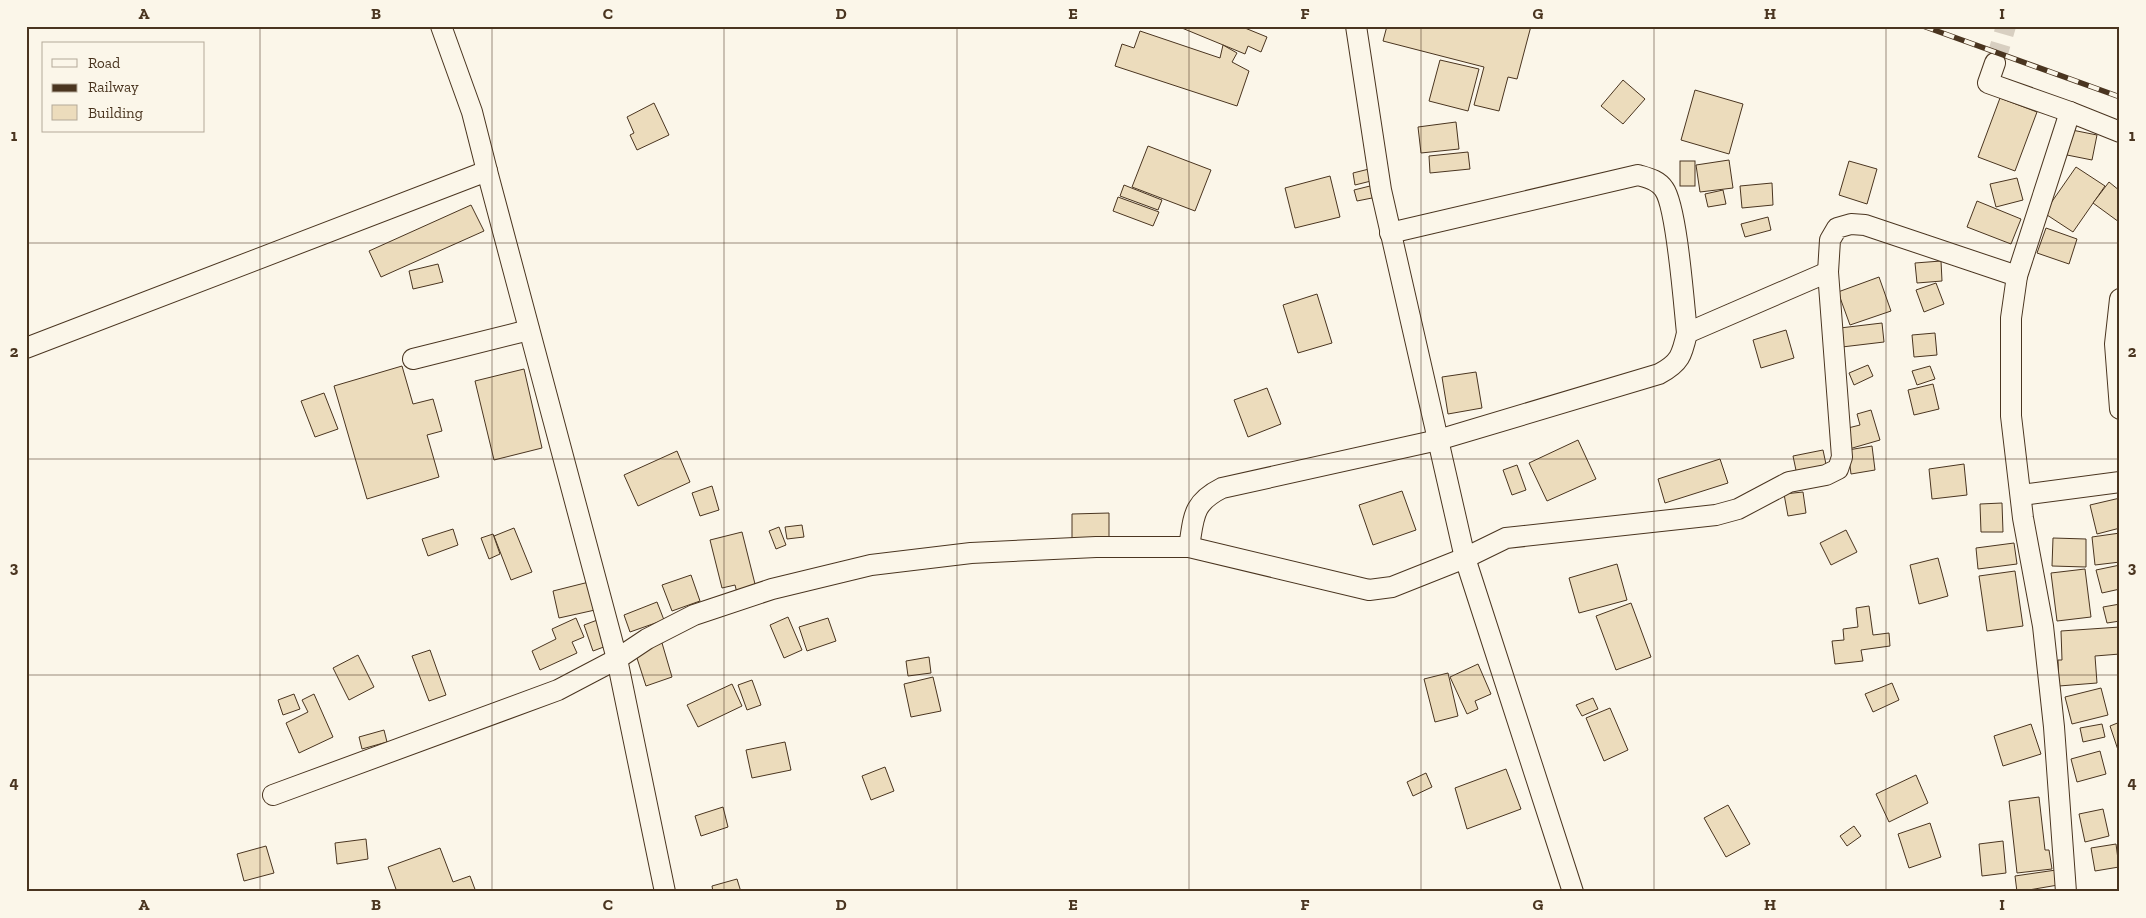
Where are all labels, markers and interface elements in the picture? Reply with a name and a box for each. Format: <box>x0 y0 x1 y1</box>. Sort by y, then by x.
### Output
text: A <box>139 4 150 23</box>
text: B <box>371 4 381 23</box>
text: C <box>603 4 613 23</box>
text: D <box>835 4 847 23</box>
text: E <box>1068 4 1078 23</box>
text: F <box>1300 4 1310 23</box>
text: G <box>1533 4 1544 23</box>
text: H <box>1764 4 1776 23</box>
text: I <box>1999 4 2005 23</box>
legend <box>42 42 205 132</box>
text: Road <box>88 54 121 72</box>
text: Railway <box>88 78 139 96</box>
text: Building <box>88 104 143 122</box>
text: 1 <box>11 126 18 145</box>
text: 1 <box>2129 126 2136 145</box>
text: 2 <box>10 342 19 361</box>
text: 2 <box>2128 342 2137 361</box>
text: 3 <box>10 558 19 577</box>
text: 3 <box>2128 558 2137 577</box>
text: 4 <box>9 773 19 792</box>
text: 4 <box>2127 773 2137 792</box>
text: A <box>139 895 150 914</box>
text: B <box>371 895 381 914</box>
text: C <box>603 895 613 914</box>
text: D <box>835 895 847 914</box>
text: E <box>1068 895 1078 914</box>
text: F <box>1300 895 1310 914</box>
text: G <box>1533 895 1544 914</box>
text: H <box>1764 895 1776 914</box>
text: I <box>1999 895 2005 914</box>

